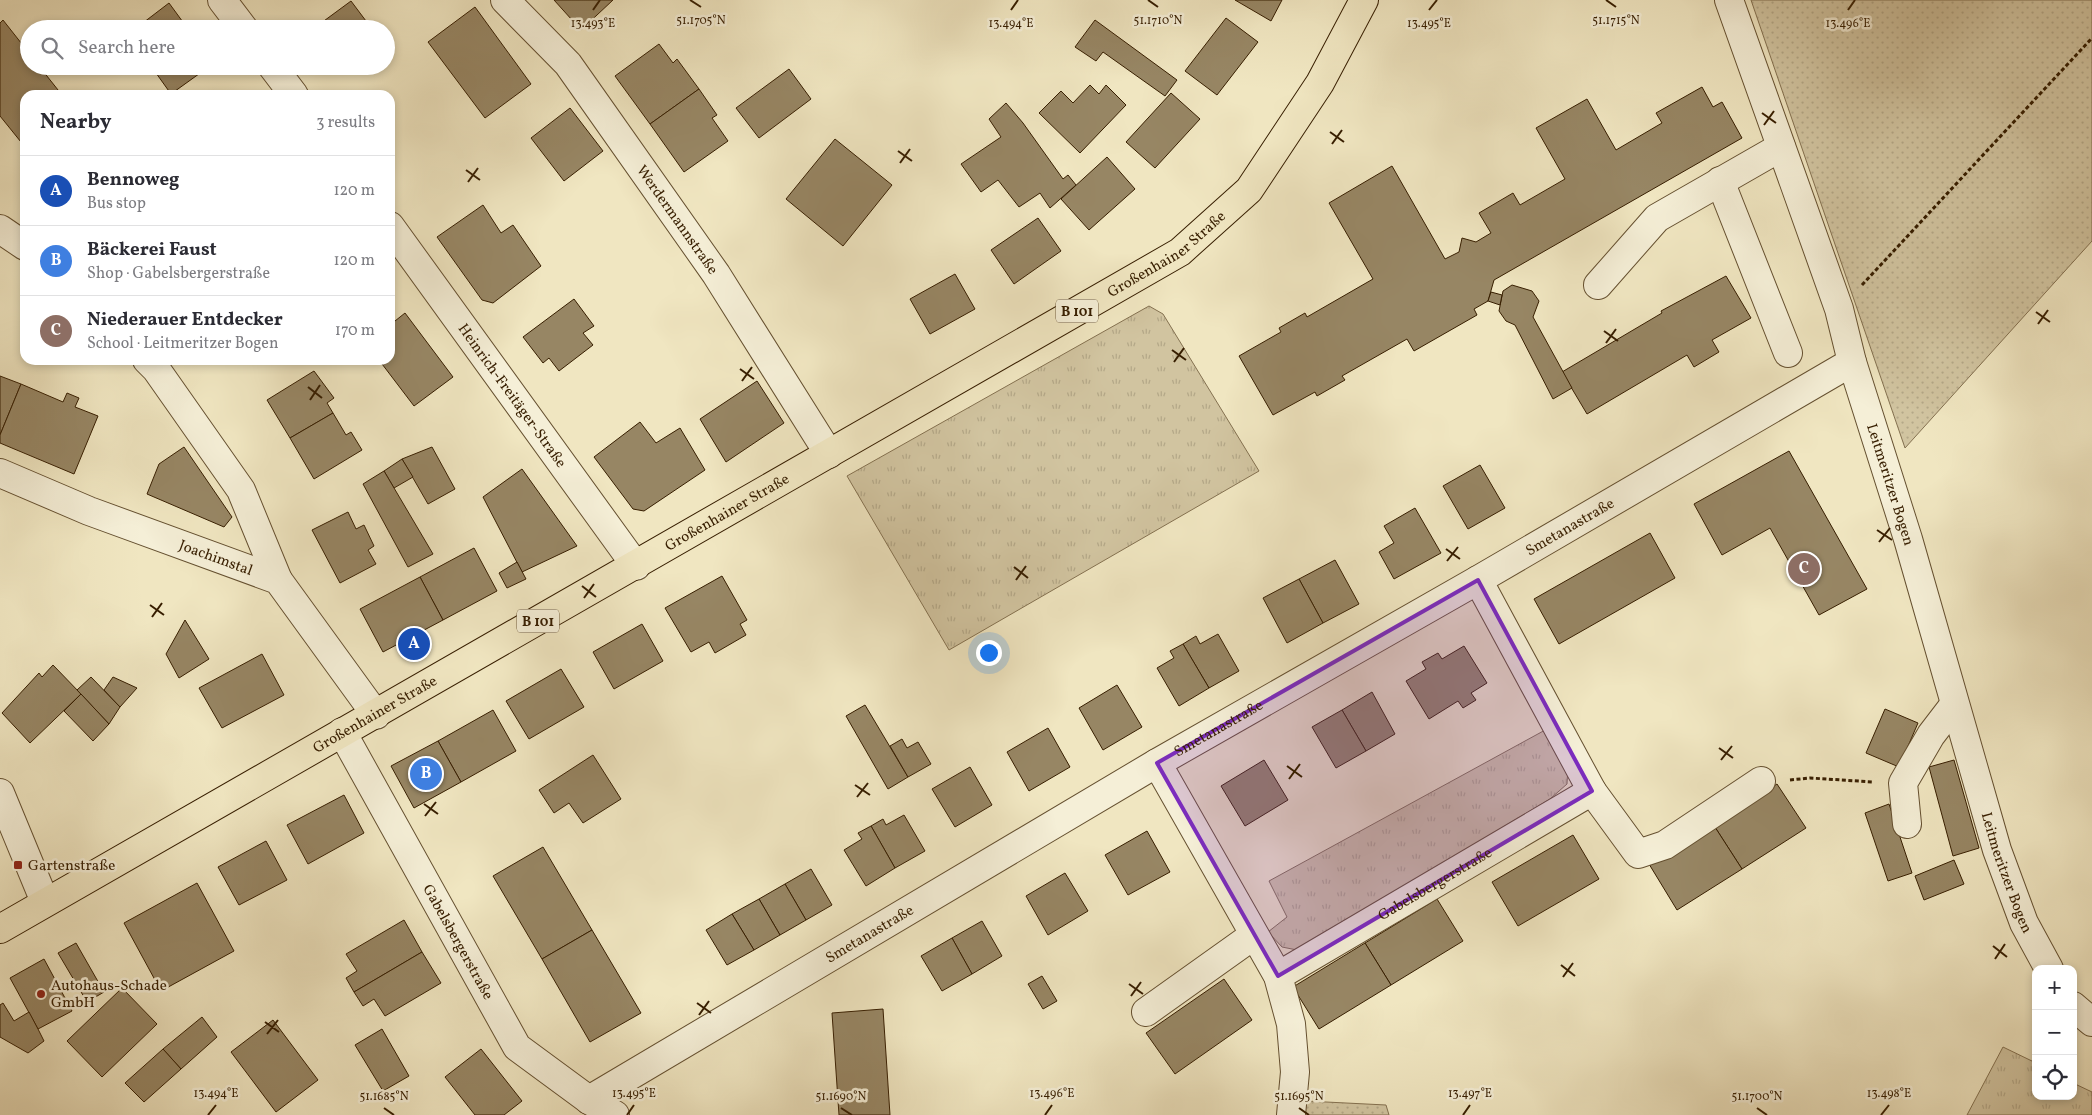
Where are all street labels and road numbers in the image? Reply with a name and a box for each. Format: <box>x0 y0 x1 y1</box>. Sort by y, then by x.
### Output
street label: Werdermannstraße <box>630 161 722 279</box>
street label: Großenhainer Straße <box>1104 207 1231 303</box>
road number: B 101 <box>1056 300 1098 322</box>
street label: Heinrich-Freitäger-Straße <box>452 320 571 473</box>
street label: Leitmeritzer Bogen <box>1860 421 1918 548</box>
street label: Großenhainer Straße <box>662 469 794 557</box>
street label: Smetanastraße <box>1522 494 1619 562</box>
street label: Joachimstal <box>176 536 255 582</box>
road number: B 101 <box>517 610 559 632</box>
street label: Großenhainer Straße <box>309 671 441 759</box>
street label: Smetanastraße <box>1171 696 1267 763</box>
street label: Leitmeritzer Bogen <box>1975 810 2037 937</box>
street label: Gabelsbergerstraße <box>1375 843 1496 927</box>
street label: Gabelsbergerstraße <box>417 881 498 1004</box>
street label: Smetanastraße <box>822 901 918 969</box>

